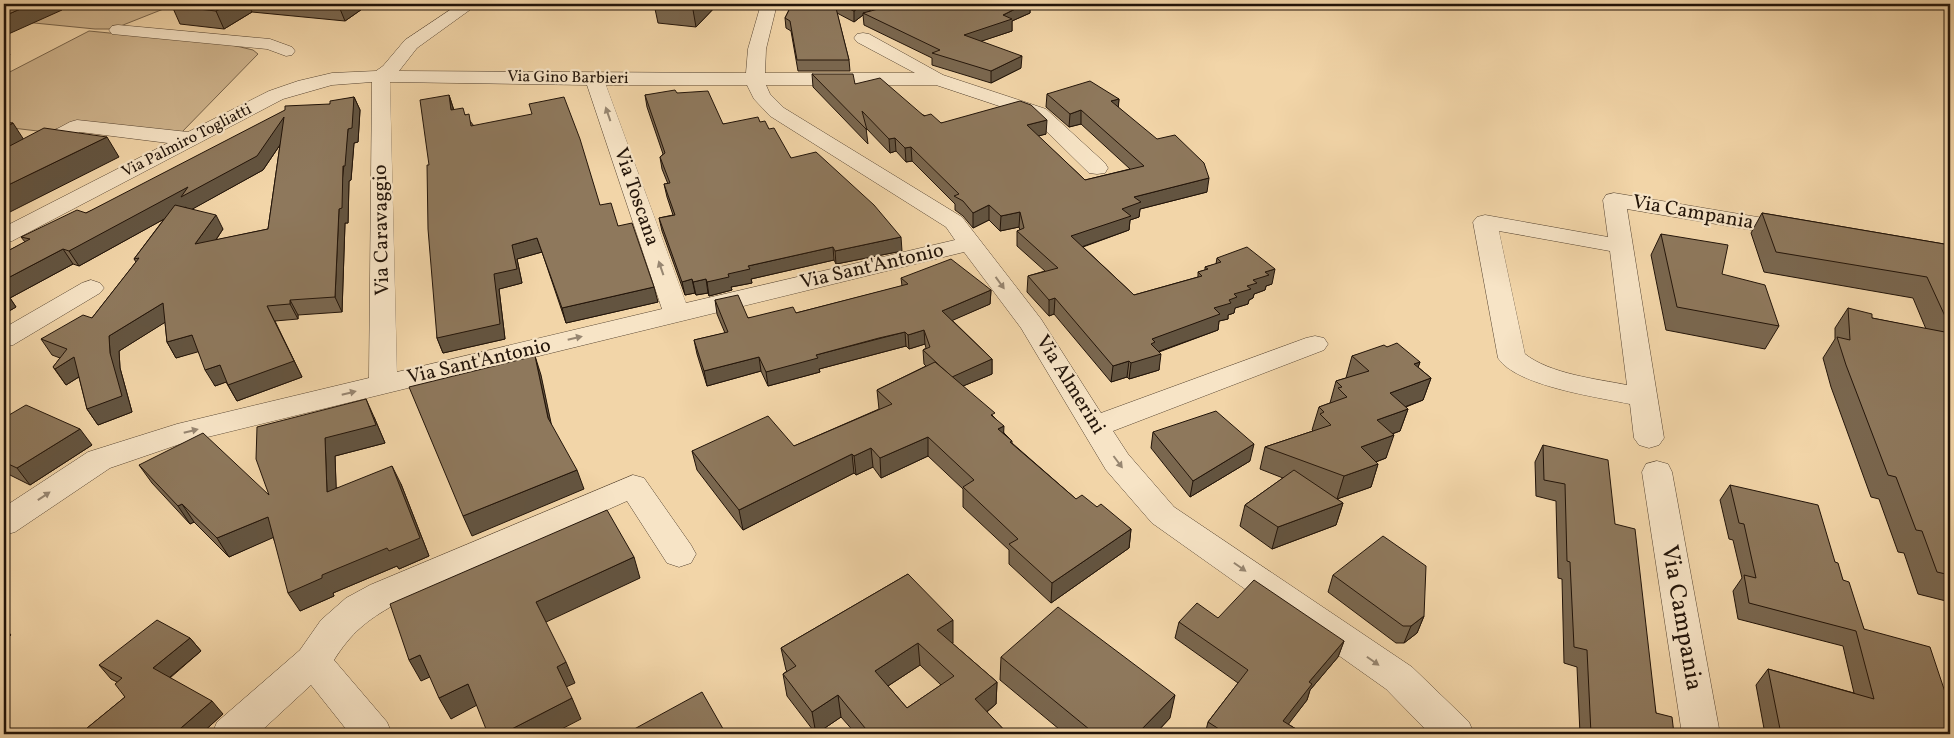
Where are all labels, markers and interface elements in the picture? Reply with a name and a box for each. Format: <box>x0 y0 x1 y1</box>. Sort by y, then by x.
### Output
street label: Via Gino Barbieri <box>507 66 629 90</box>
street label: Via Palmiro Togliatti <box>118 99 256 183</box>
one-way arrow <box>604 107 611 122</box>
street label: Via Toscana <box>606 144 666 250</box>
street label: Via Caravaggio <box>367 164 397 296</box>
street label: Via Campania <box>1630 189 1756 237</box>
street label: Via Sant'Antonio <box>797 237 947 297</box>
one-way arrow <box>656 260 664 275</box>
one-way arrow <box>995 276 1005 290</box>
street label: Via Almerini <box>1028 330 1112 440</box>
street label: Via Sant'Antonio <box>404 332 554 392</box>
one-way arrow <box>568 334 583 342</box>
one-way arrow <box>342 389 357 397</box>
one-way arrow <box>184 427 199 435</box>
one-way arrow <box>1113 455 1123 469</box>
one-way arrow <box>38 491 51 501</box>
street label: Via Campania <box>1651 543 1711 693</box>
one-way arrow <box>1233 562 1247 572</box>
one-way arrow <box>1366 656 1380 666</box>

